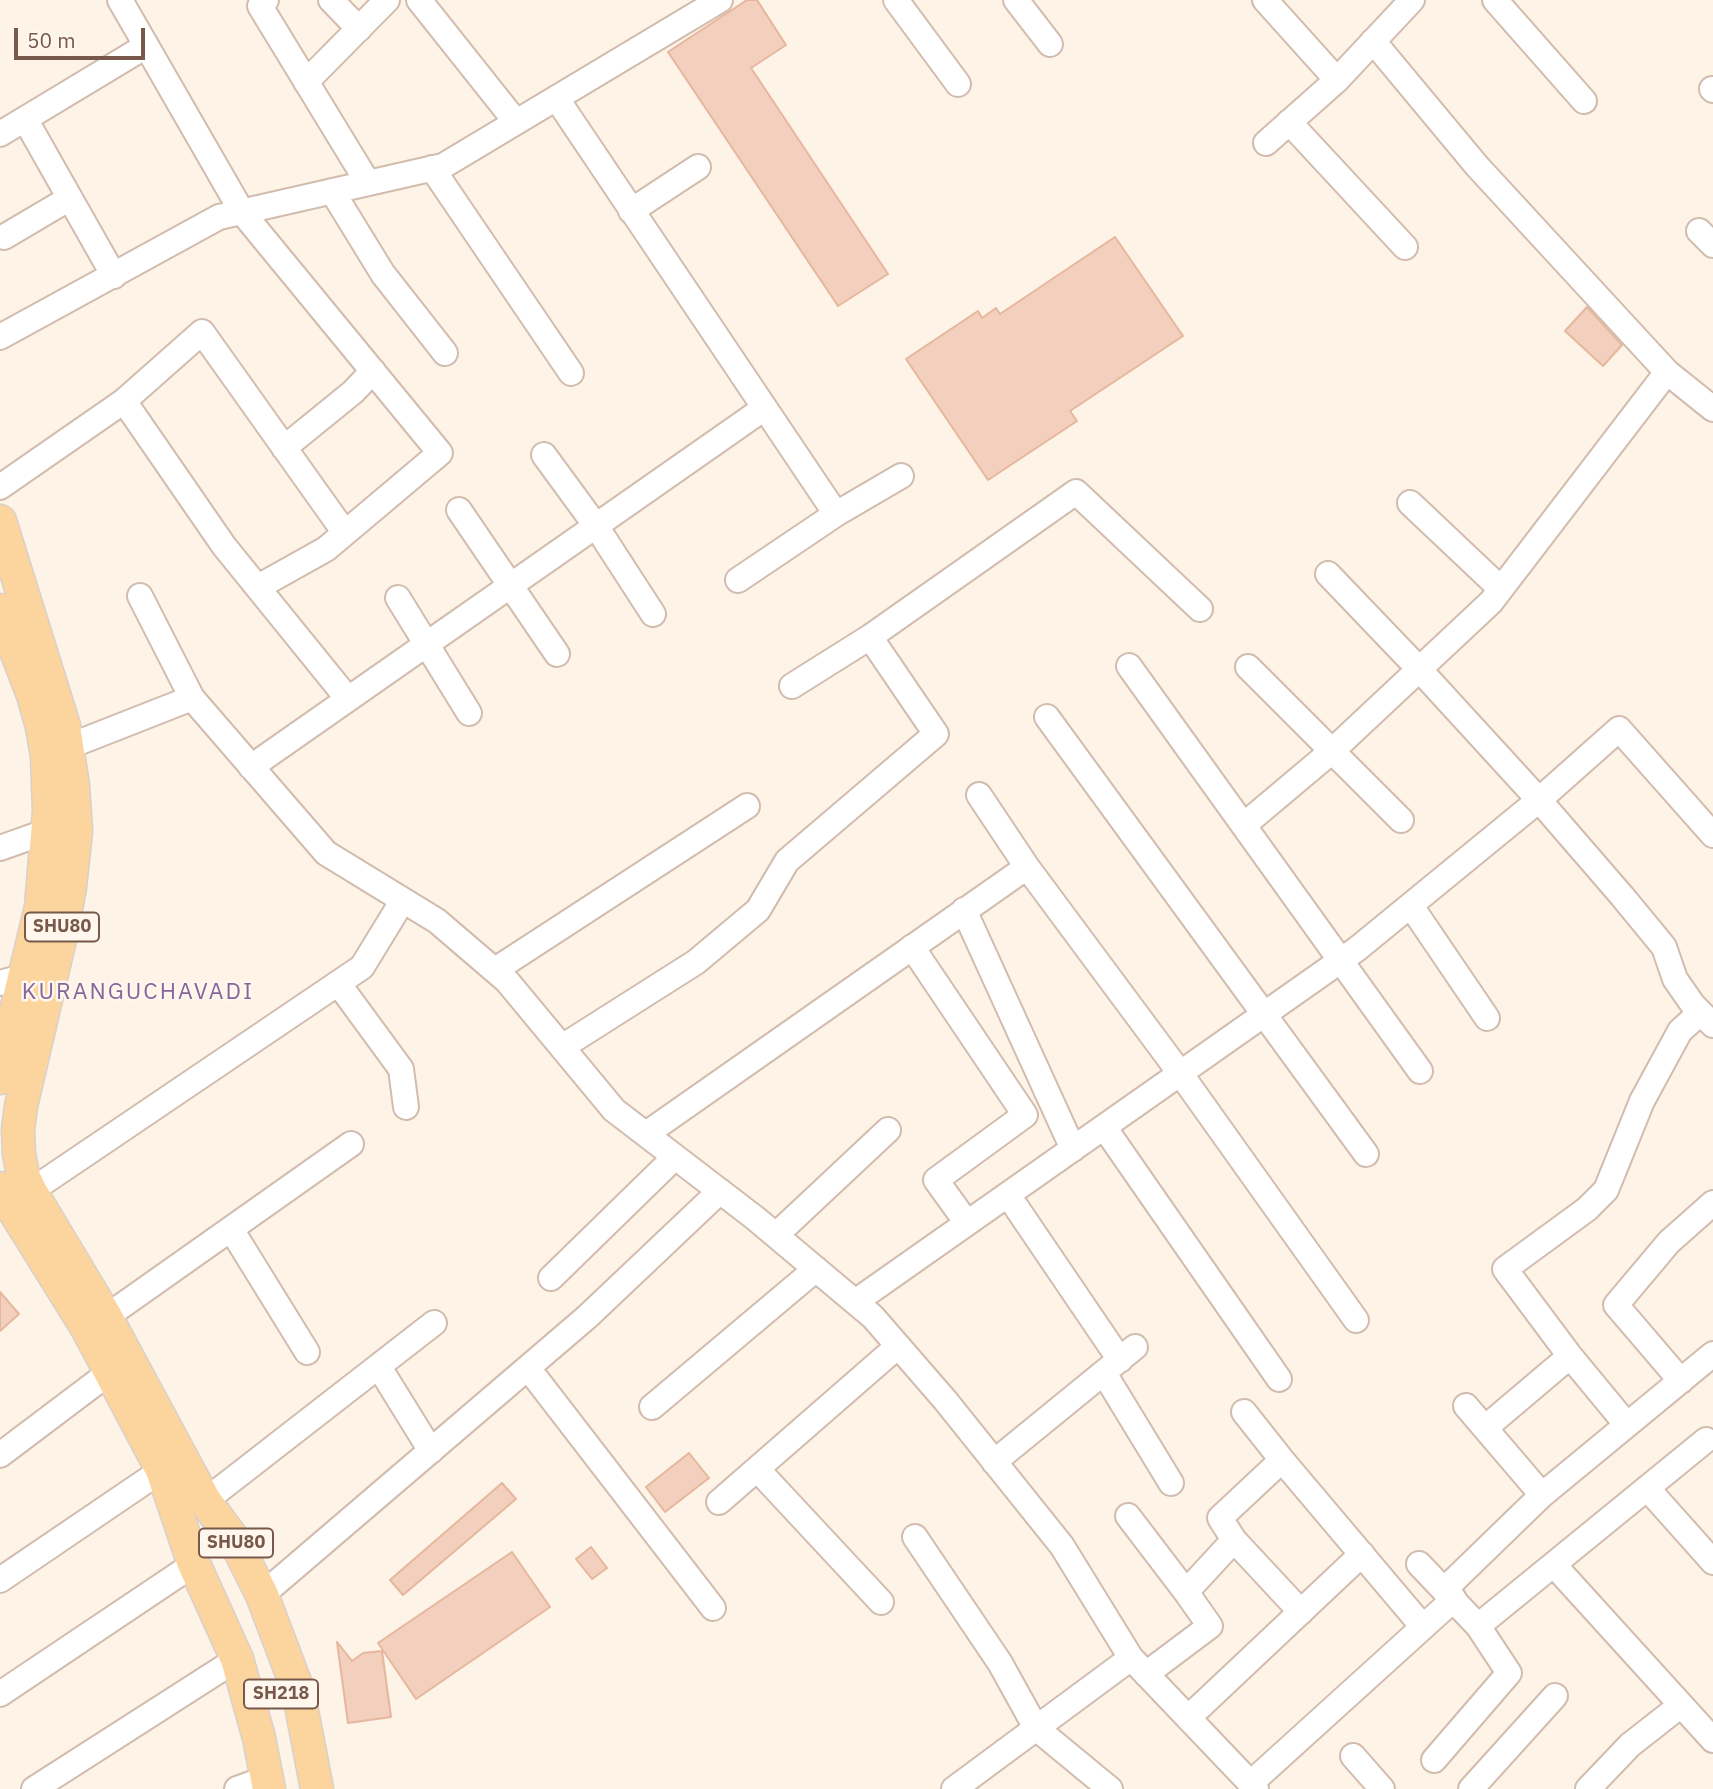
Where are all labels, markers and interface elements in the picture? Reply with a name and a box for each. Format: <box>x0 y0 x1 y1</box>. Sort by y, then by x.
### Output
scale bar <box>18 14 149 58</box>
text: 50 m <box>27 26 76 54</box>
road number: SHU80 <box>25 912 99 942</box>
district label: KURANGUCHAVADI <box>24 978 252 1006</box>
road number: SHU80 <box>199 1528 273 1558</box>
road number: SH218 <box>244 1680 318 1708</box>

